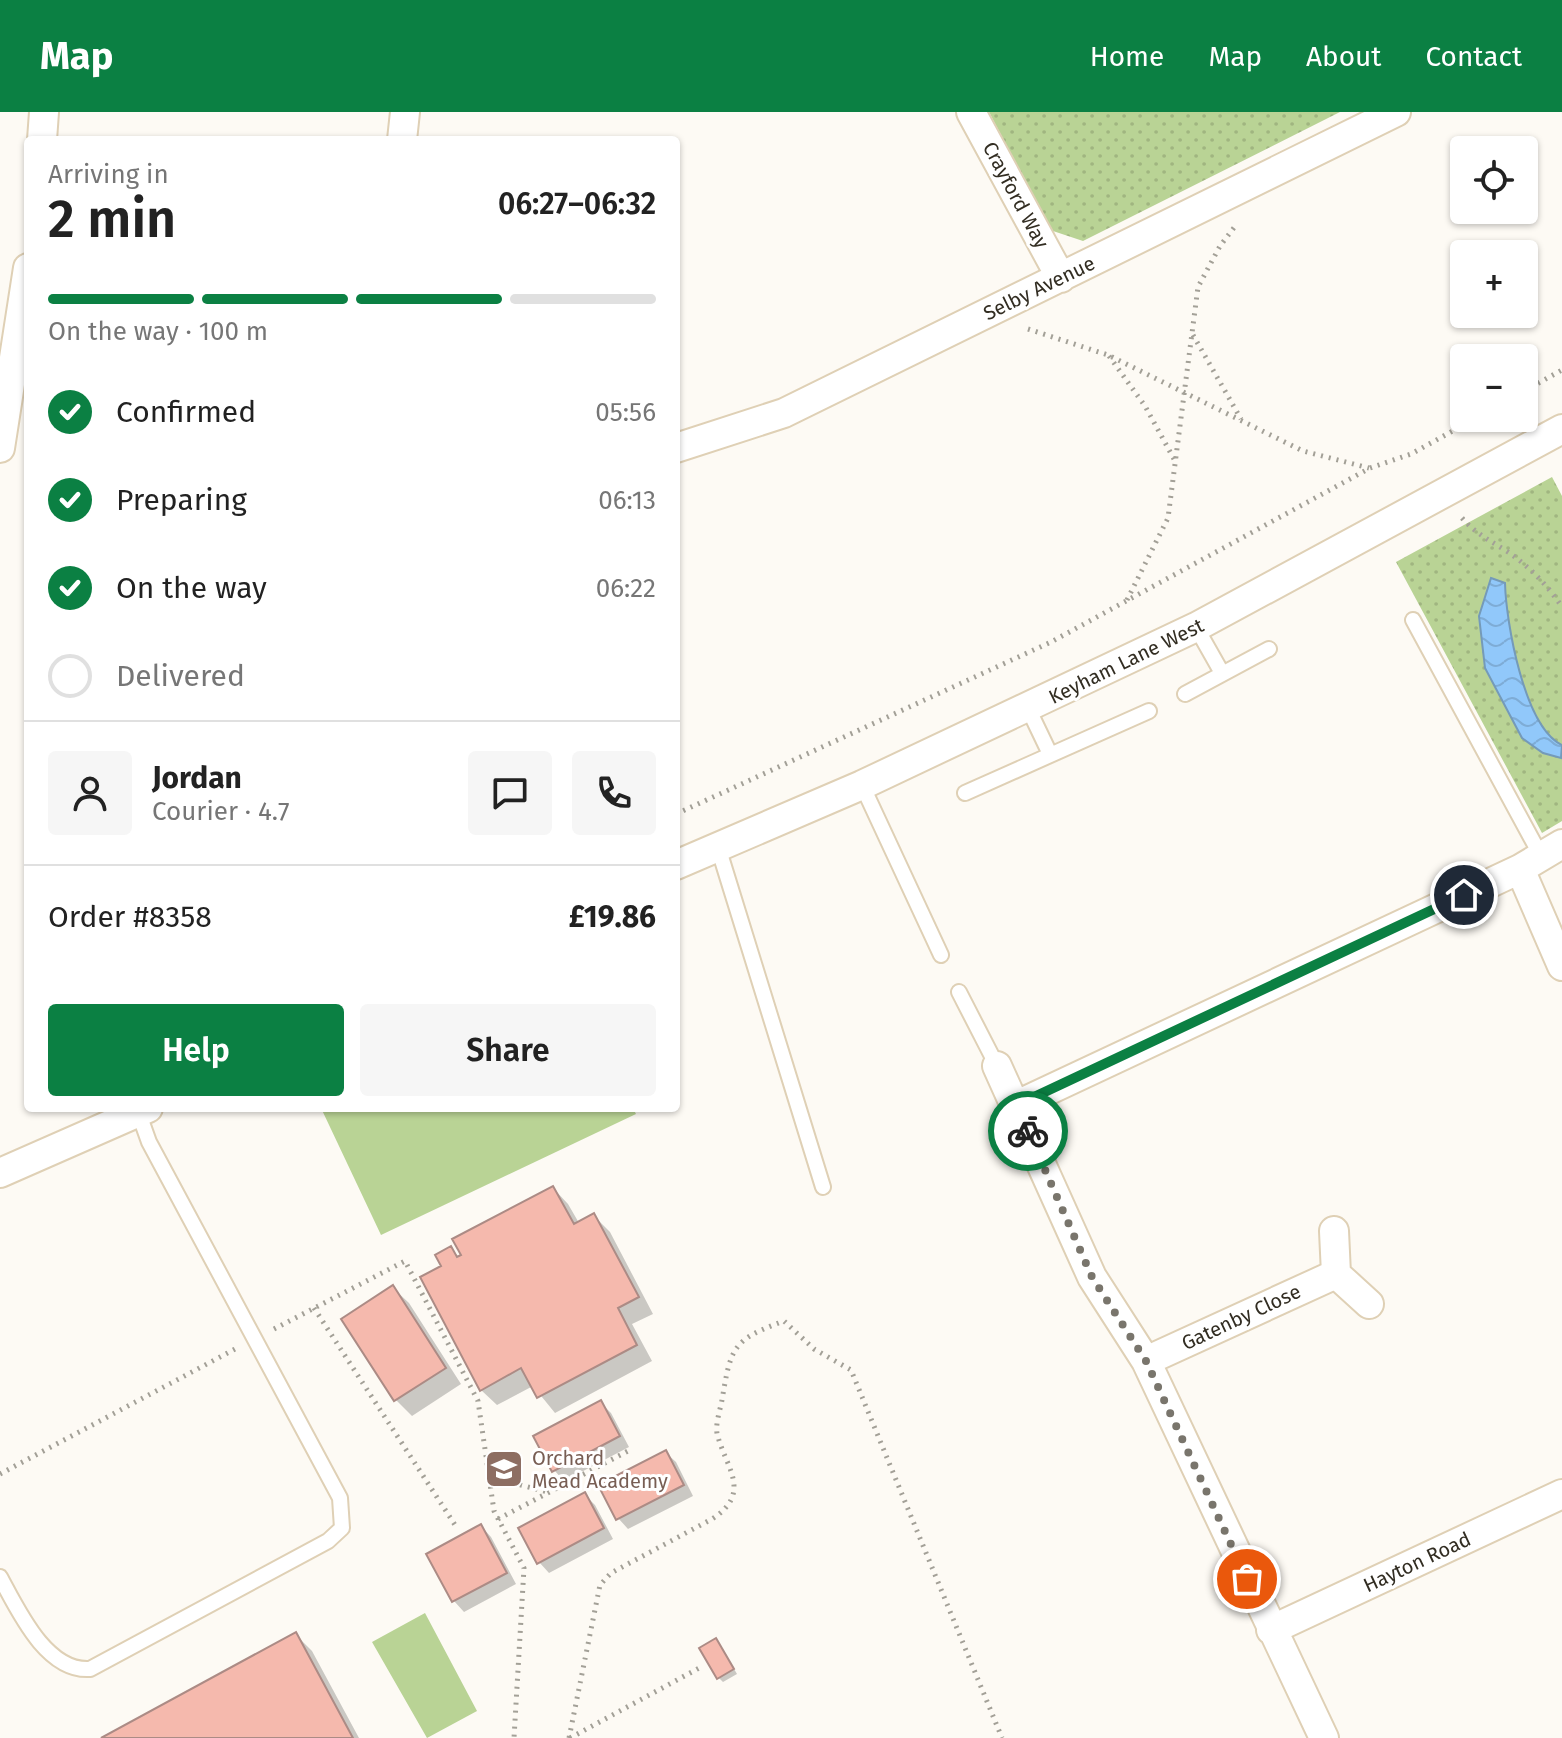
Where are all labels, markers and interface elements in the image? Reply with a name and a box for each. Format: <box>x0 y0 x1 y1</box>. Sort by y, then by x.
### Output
text: Map <box>40 33 113 79</box>
text: Home <box>1090 40 1164 73</box>
text: Map <box>1208 40 1262 73</box>
text: About <box>1306 40 1381 73</box>
text: Contact <box>1425 40 1522 73</box>
map controls <box>1450 136 1538 432</box>
button: locate <box>1450 136 1538 224</box>
street label: Crayford Way <box>978 138 1054 253</box>
text: Arriving in <box>48 159 169 190</box>
text: 06:27–06:32 <box>498 186 656 222</box>
text: 2 min <box>48 188 176 251</box>
button: + <box>1450 240 1538 328</box>
street label: Selby Avenue <box>979 251 1099 325</box>
text: On the way · 100 m <box>48 316 268 347</box>
button: − <box>1450 344 1538 432</box>
icon: check <box>48 390 92 434</box>
text: Confirmed <box>116 394 256 430</box>
text: 05:56 <box>595 397 656 428</box>
icon: check <box>48 478 92 522</box>
text: Preparing <box>116 482 247 518</box>
text: 06:13 <box>598 485 656 516</box>
icon: check <box>48 566 92 610</box>
text: On the way <box>116 570 267 606</box>
text: 06:22 <box>596 573 656 604</box>
street label: Keyham Lane West <box>1045 613 1208 709</box>
text: Delivered <box>116 658 245 694</box>
button: person <box>48 751 132 835</box>
button: chat <box>468 751 552 835</box>
button: phone <box>572 751 656 835</box>
text: Jordan <box>152 760 242 796</box>
text: Courier · 4.7 <box>152 796 290 827</box>
pin <box>1430 861 1498 929</box>
icon: home <box>1442 873 1486 917</box>
text: Order #8358 <box>48 899 212 935</box>
text: £19.86 <box>569 899 656 935</box>
button: Help <box>48 1004 344 1096</box>
button: Share <box>360 1004 656 1096</box>
courier <box>988 1091 1068 1171</box>
icon: bike <box>1006 1109 1050 1153</box>
street label: Gatenby Close <box>1178 1279 1304 1355</box>
place label: Orchard Mead Academy <box>532 1446 668 1493</box>
school or university icon: Orchard Mead Academy <box>483 1448 525 1490</box>
street label: Hayton Road <box>1359 1527 1475 1597</box>
pin <box>1213 1545 1281 1613</box>
icon: bag <box>1225 1557 1269 1601</box>

